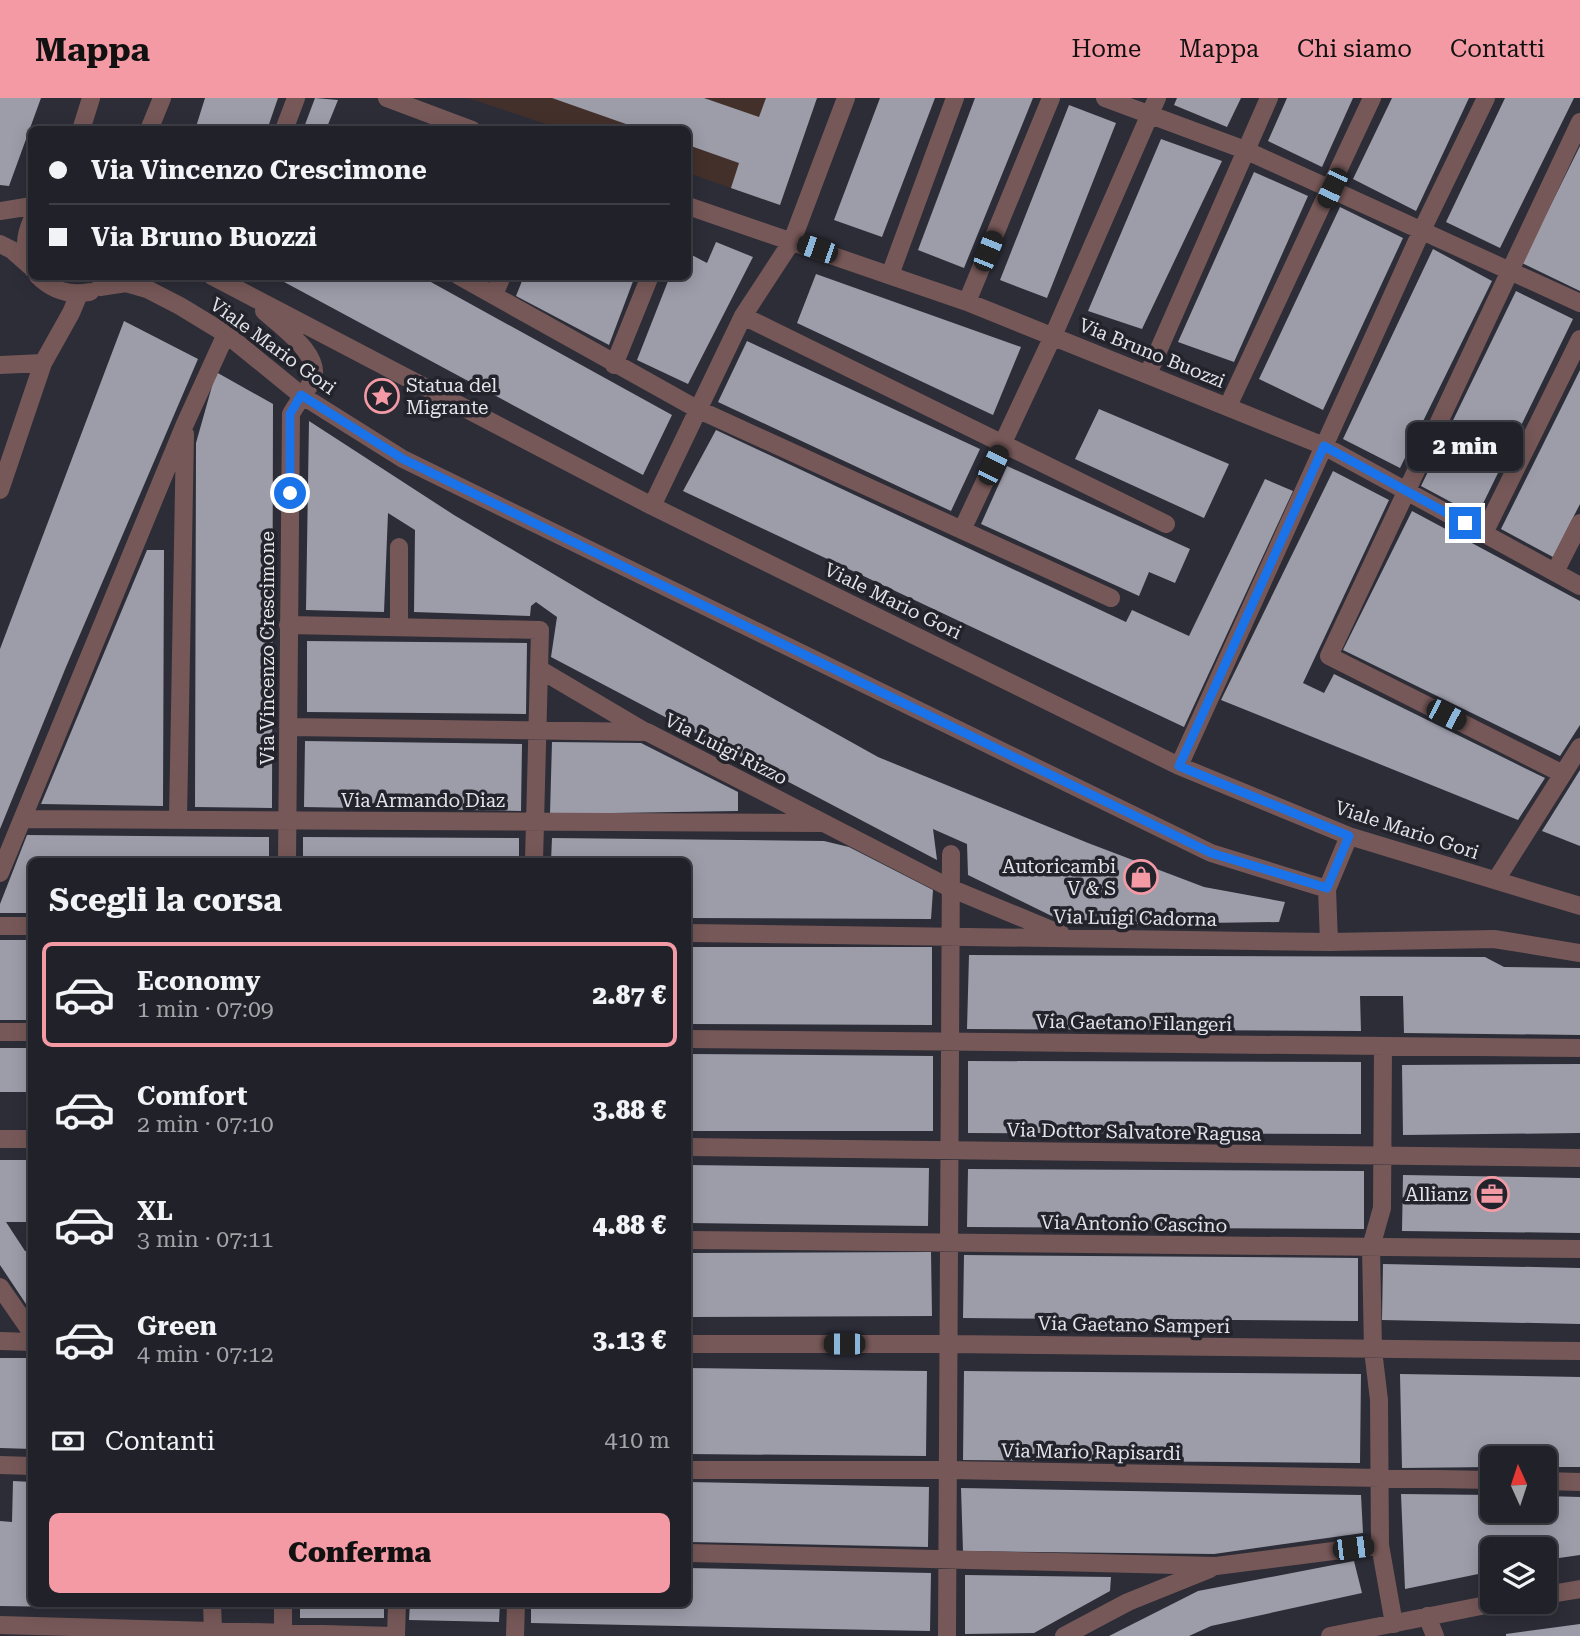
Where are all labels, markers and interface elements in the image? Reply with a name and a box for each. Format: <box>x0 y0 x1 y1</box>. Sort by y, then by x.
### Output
text: Mappa <box>35 30 150 69</box>
text: Home <box>1072 35 1141 63</box>
text: Mappa <box>1179 35 1259 63</box>
text: Chi siamo <box>1297 35 1412 63</box>
text: Contatti <box>1450 35 1545 63</box>
text: Via Vincenzo Crescimone <box>91 155 427 185</box>
car <box>1314 165 1351 211</box>
text: Via Bruno Buozzi <box>91 222 317 252</box>
car <box>971 228 1006 274</box>
car <box>794 232 841 266</box>
street label: Viale Mario Gori <box>206 293 340 399</box>
street label: Via Bruno Buozzi <box>1076 313 1228 393</box>
place label: Statua del Migrante <box>406 374 497 419</box>
place icon: Statua del Migrante <box>363 377 401 415</box>
callout: 2 min <box>1407 422 1523 470</box>
text: 2 min <box>1433 433 1497 460</box>
car <box>975 442 1012 488</box>
route start <box>274 477 306 509</box>
route end <box>1449 507 1481 539</box>
street label: Via Vincenzo Crescimone <box>256 531 279 765</box>
street label: Viale Mario Gori <box>821 558 965 644</box>
car <box>1423 696 1470 734</box>
street label: Via Luigi Rizzo <box>661 708 791 790</box>
street label: Via Armando Diaz <box>341 789 505 812</box>
street label: Viale Mario Gori <box>1332 796 1482 864</box>
place label: Autoricambi V & S <box>1002 855 1116 900</box>
shop icon: Autoricambi V & S <box>1122 858 1160 896</box>
text: Scegli la corsa <box>49 881 282 919</box>
street label: Via Luigi Cadorna <box>1053 905 1218 931</box>
icon: car <box>53 963 116 1026</box>
text: Economy <box>137 966 260 996</box>
text: 2.87 € <box>593 980 666 1010</box>
text: 1 min · 07:09 <box>137 996 274 1023</box>
street label: Via Gaetano Filangeri <box>1036 1010 1232 1036</box>
icon: car <box>53 1078 116 1141</box>
text: Comfort <box>137 1081 247 1111</box>
text: 3.88 € <box>593 1095 666 1125</box>
text: 2 min · 07:10 <box>137 1111 274 1138</box>
street label: Via Dottor Salvatore Ragusa <box>1006 1118 1262 1146</box>
office icon: Allianz <box>1473 1175 1511 1213</box>
place label: Allianz <box>1405 1183 1468 1206</box>
icon: car <box>53 1193 116 1256</box>
text: XL <box>137 1196 173 1226</box>
text: 4.88 € <box>593 1210 666 1240</box>
street label: Via Antonio Cascino <box>1040 1211 1228 1237</box>
text: 3 min · 07:11 <box>137 1226 274 1253</box>
icon: car <box>53 1308 116 1371</box>
text: Green <box>137 1311 217 1341</box>
street label: Via Gaetano Samperi <box>1038 1312 1230 1338</box>
text: 3.13 € <box>593 1325 666 1355</box>
car <box>824 1334 866 1355</box>
text: 4 min · 07:12 <box>137 1341 274 1368</box>
icon: cash <box>49 1422 87 1460</box>
text: Contanti <box>105 1426 215 1456</box>
text: 410 m <box>605 1427 670 1454</box>
street label: Via Mario Rapisardi <box>1001 1439 1181 1465</box>
north arrow <box>1480 1446 1558 1522</box>
map controls <box>1480 1446 1557 1614</box>
button: Conferma <box>49 1513 670 1593</box>
car <box>1331 1535 1376 1561</box>
button: layers <box>1480 1537 1557 1614</box>

